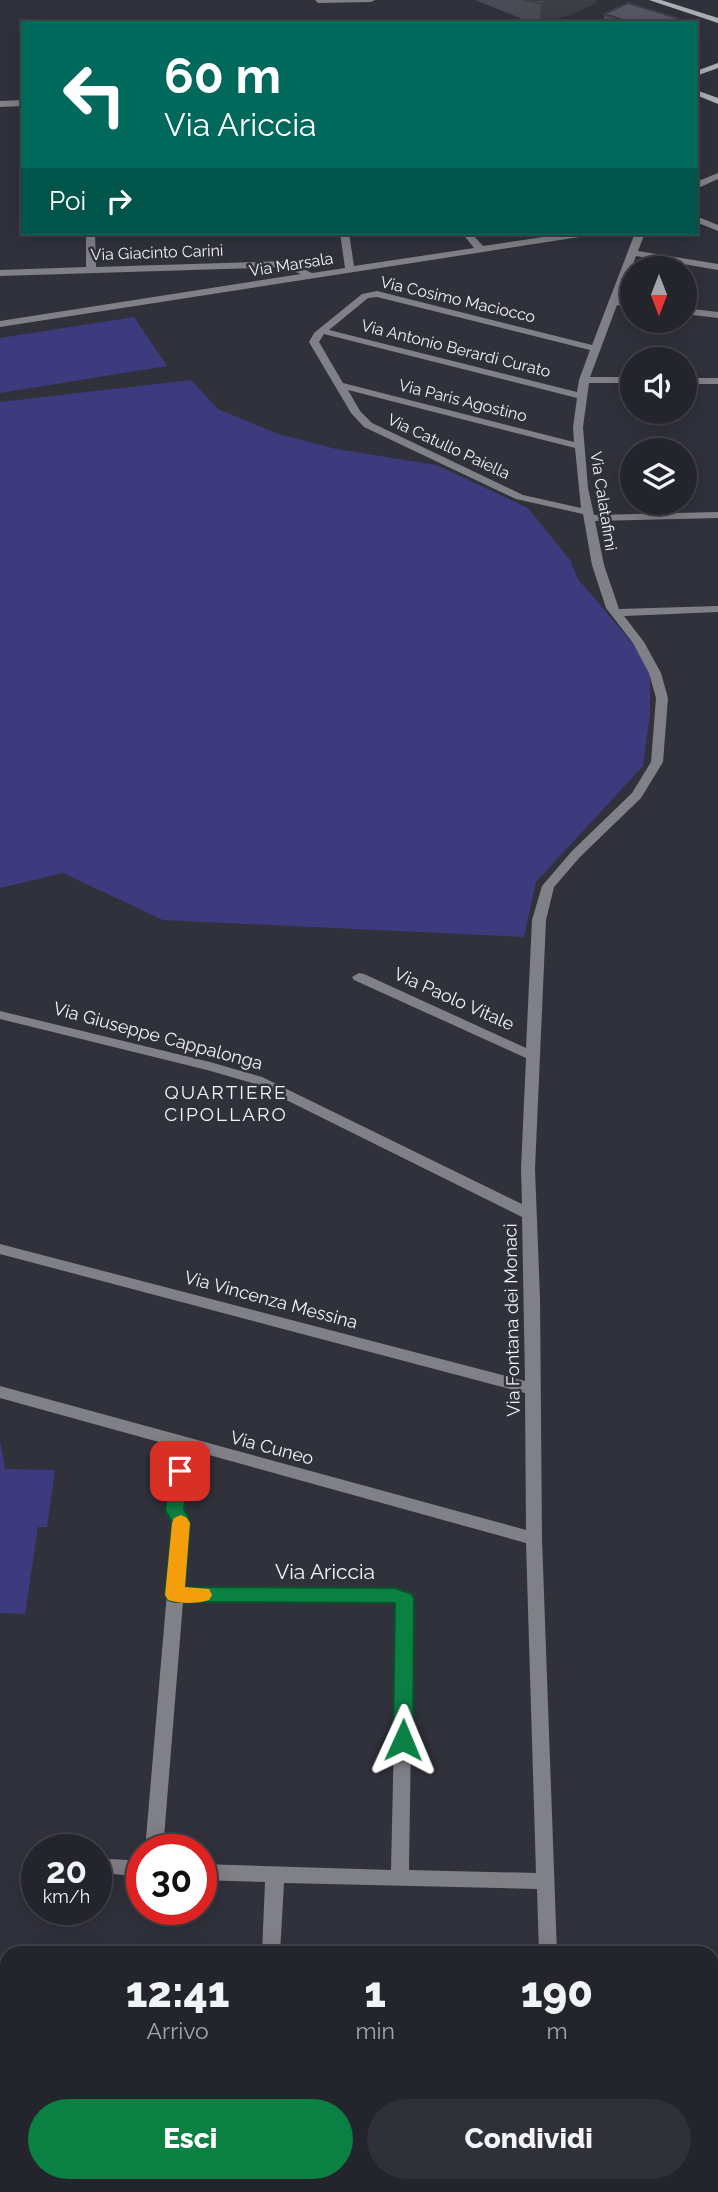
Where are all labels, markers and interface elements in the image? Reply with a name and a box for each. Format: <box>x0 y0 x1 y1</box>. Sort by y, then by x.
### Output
text: 60 m <box>164 47 281 104</box>
icon: left <box>49 49 140 140</box>
text: Via Ariccia <box>164 106 317 143</box>
icon: right <box>100 182 138 220</box>
text: Poi <box>49 186 86 216</box>
street label: Via Giacinto Carini <box>90 241 224 264</box>
street label: Via Marsala <box>248 248 335 281</box>
north arrow <box>620 256 696 332</box>
map controls <box>620 256 697 515</box>
street label: Via Cosimo Maciocco <box>379 272 537 327</box>
street label: Via Antonio Berardi Curato <box>359 316 553 381</box>
button: sound <box>620 347 697 424</box>
street label: Via Paris Agostino <box>397 375 529 426</box>
street label: Via Catullo Paiella <box>385 410 513 483</box>
button: layers <box>620 438 697 515</box>
street label: Via Calatafimi <box>586 450 621 552</box>
street label: Via Paolo Vitale <box>391 963 518 1035</box>
street label: Via Giuseppe Cappalonga <box>51 997 265 1074</box>
district label: QUARTIERE CIPOLLARO <box>164 1081 288 1125</box>
street label: Via Fontana dei Monaci <box>499 1223 524 1417</box>
street label: Via Vincenza Messina <box>182 1266 360 1333</box>
street label: Via Cuneo <box>228 1426 316 1469</box>
pin <box>150 1441 210 1501</box>
icon: arrive <box>161 1452 199 1490</box>
street label: Via Ariccia <box>275 1559 375 1584</box>
position arrow <box>366 1703 440 1777</box>
speed limit sign: 30 <box>126 1834 217 1925</box>
text: 20 <box>46 1850 87 1891</box>
text: km/h <box>43 1886 90 1907</box>
text: 12:41 <box>126 1968 230 2017</box>
text: 1 <box>364 1968 386 2017</box>
text: 190 <box>521 1968 593 2017</box>
text: Arrivo <box>147 2017 209 2044</box>
text: min <box>355 2017 395 2044</box>
text: m <box>546 2017 568 2044</box>
button: Esci <box>28 2099 353 2179</box>
button: Condividi <box>367 2099 691 2179</box>

